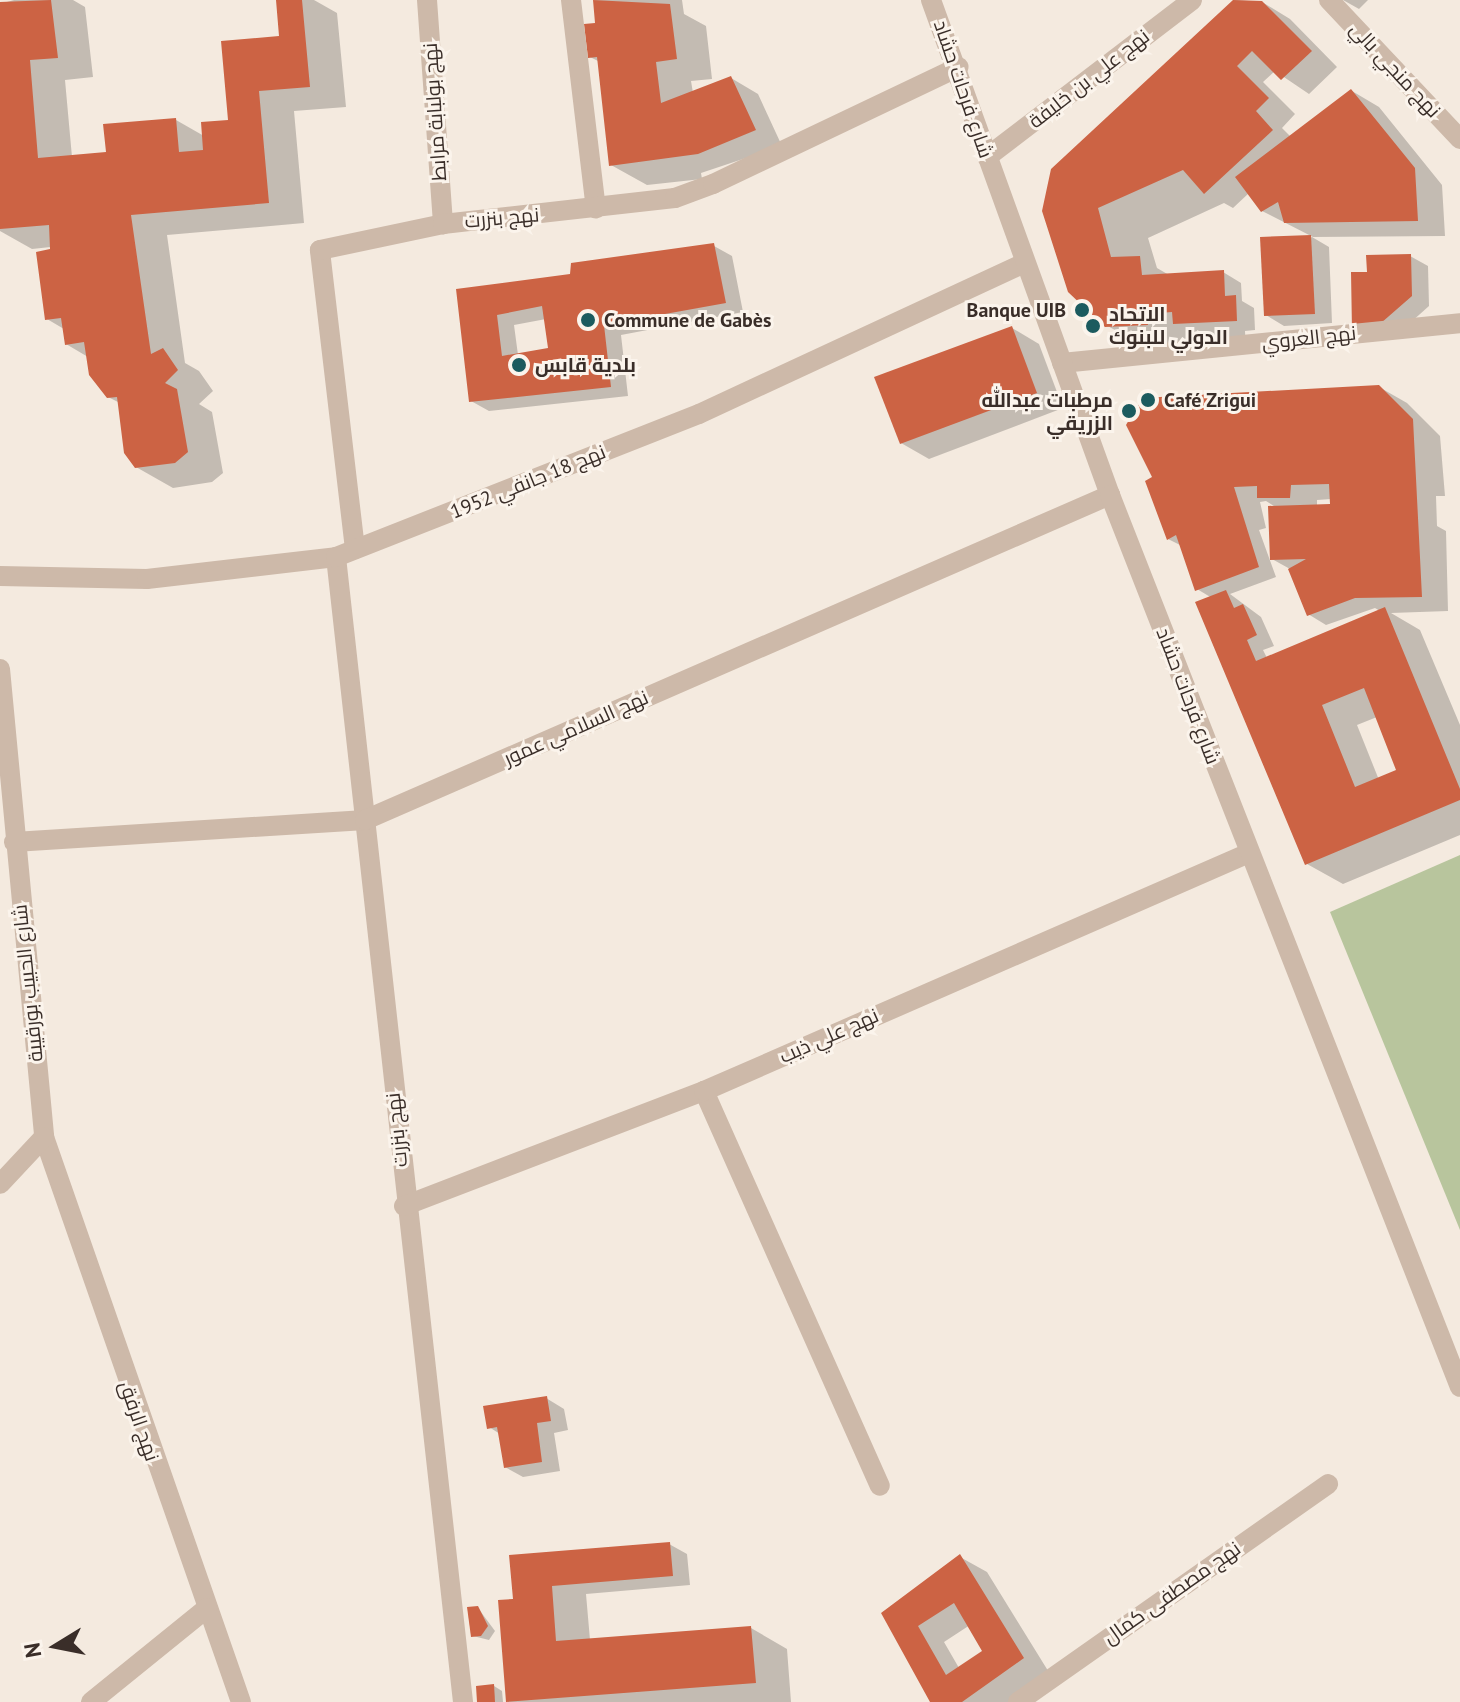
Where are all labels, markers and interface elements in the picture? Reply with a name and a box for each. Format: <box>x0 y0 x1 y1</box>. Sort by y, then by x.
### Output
street label: شارع فرحات حشاد <box>928 17 998 161</box>
street label: نهج منجي بالي <box>1345 17 1445 123</box>
street label: نهج علي بن خليفة <box>1024 24 1154 134</box>
street label: نهج بولبابة مرابط <box>418 42 452 182</box>
street label: نهج بنزرت <box>464 203 540 233</box>
place label: Banque UIB <box>967 298 1066 322</box>
marker: Banque UIB <box>1073 301 1091 319</box>
place label: الاتحاد الدولي للبنوك <box>1109 302 1228 349</box>
place label: Commune de Gabès <box>604 308 772 332</box>
marker: Commune de Gabès <box>579 311 597 329</box>
marker: الاتحاد الدولي للبنوك <box>1084 317 1102 335</box>
street label: نهج العروي <box>1261 321 1357 355</box>
place label: بلدية قابس <box>535 353 636 377</box>
marker: بلدية قابس <box>510 356 528 374</box>
place label: مرطبات عبدالله الزريقي <box>981 388 1113 435</box>
place label: Café Zrigui <box>1164 388 1256 412</box>
marker: Café Zrigui <box>1139 391 1157 409</box>
marker: مرطبات عبدالله الزريقي <box>1120 402 1138 420</box>
street label: نهج 18 جانفي 1952 <box>447 440 609 524</box>
street label: شارع فرحات حشاد <box>1151 624 1225 768</box>
street label: نهج السلامي عمور <box>500 685 652 771</box>
street label: شارع الحبيب بورقيبة <box>8 903 48 1063</box>
street label: نهج علي ذيب <box>776 1003 882 1069</box>
street label: نهج بنزرت <box>381 1092 413 1168</box>
street label: نهج الرفق <box>114 1378 164 1464</box>
street label: نهج مصطفى كمال <box>1099 1537 1245 1649</box>
north arrow <box>16 1606 96 1686</box>
text: N <box>17 1641 47 1660</box>

